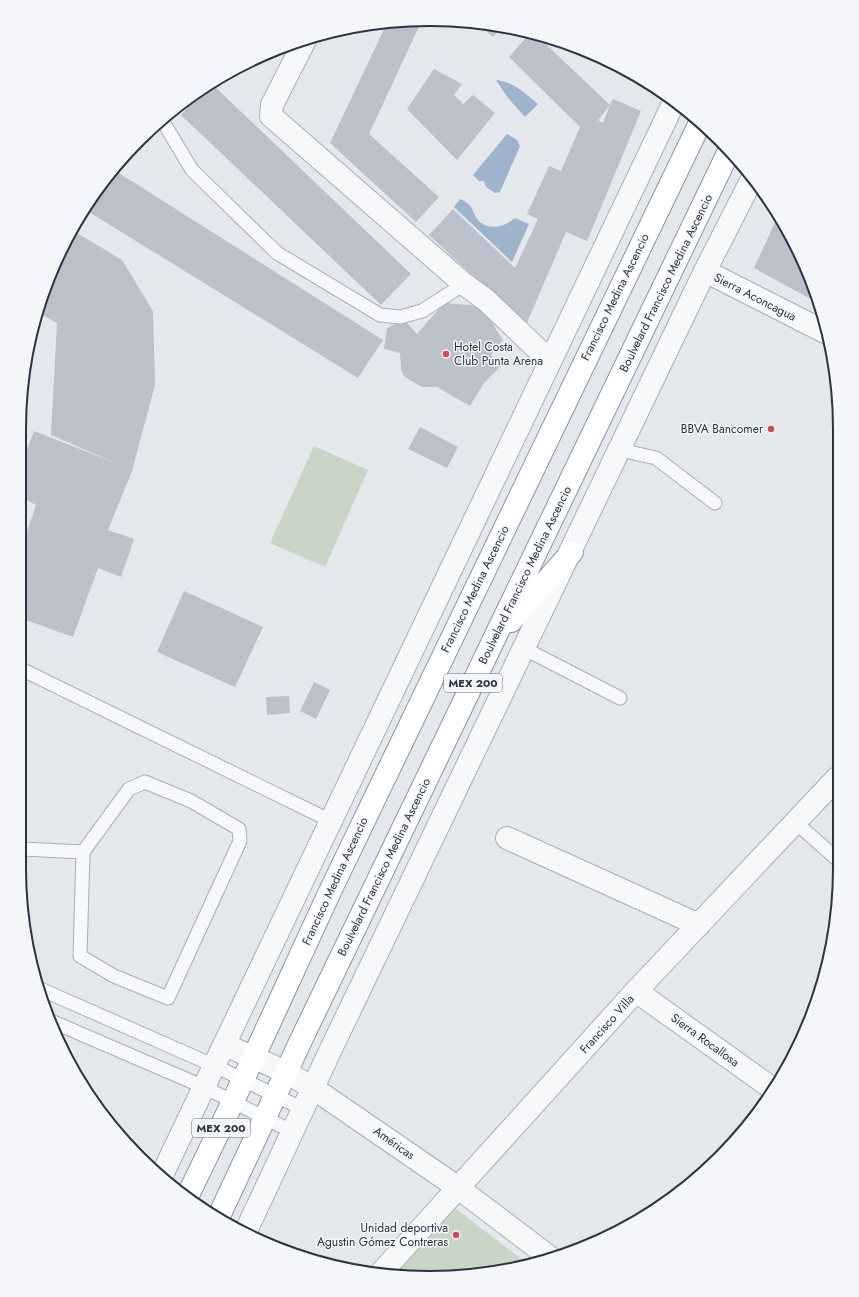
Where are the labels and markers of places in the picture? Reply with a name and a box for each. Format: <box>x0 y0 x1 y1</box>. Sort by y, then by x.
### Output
place label: Hotel Costa Club Punta Arena <box>454 338 543 370</box>
marker: Hotel Costa Club Punta Arena <box>441 349 451 359</box>
place label: BBVA Bancomer <box>681 420 764 438</box>
marker: BBVA Bancomer <box>766 424 776 434</box>
place label: Unidad deportiva Agustin Gómez Contreras <box>317 1219 448 1251</box>
marker: Unidad deportiva Agustin Gómez Contreras <box>451 1230 461 1240</box>

